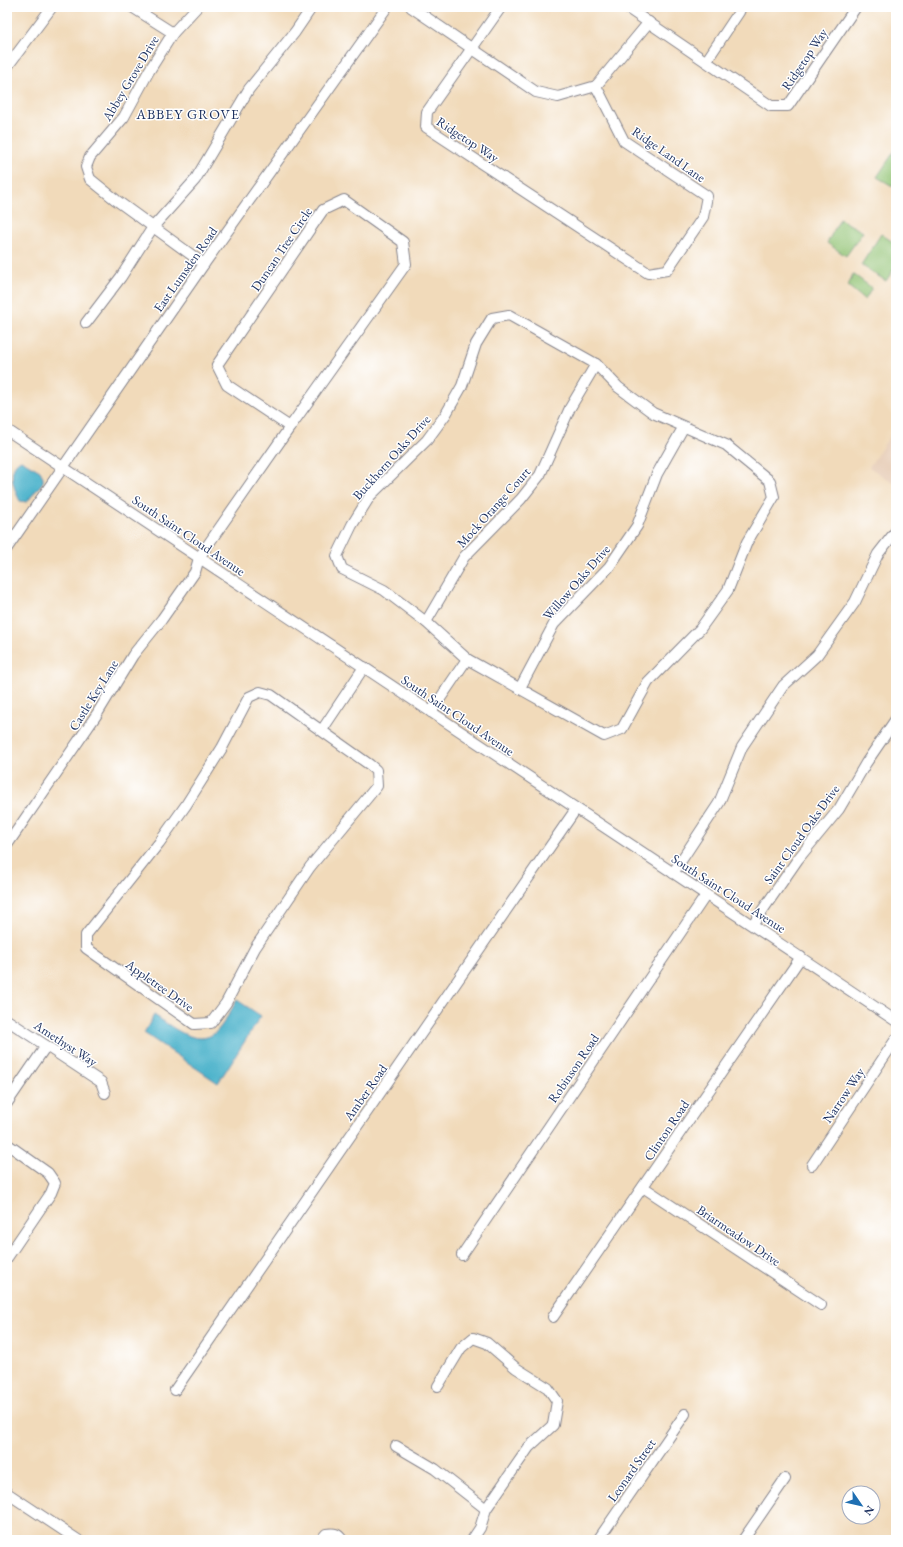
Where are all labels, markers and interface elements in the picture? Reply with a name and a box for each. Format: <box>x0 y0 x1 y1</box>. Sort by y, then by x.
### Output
street label: Ridgetop Way <box>778 25 831 93</box>
street label: Abbey Grove Drive <box>98 32 163 125</box>
district label: ABBEY GROVE <box>135 105 240 123</box>
street label: Ridgetop Way <box>433 113 502 166</box>
street label: Ridge Land Lane <box>629 123 709 186</box>
street label: Duncan Tree Circle <box>247 204 316 295</box>
street label: East Lumsden Road <box>150 223 221 315</box>
street label: Buckhorn Oaks Drive <box>349 411 434 503</box>
street label: Mock Orange Court <box>453 464 534 551</box>
street label: South Saint Cloud Avenue <box>129 491 249 580</box>
street label: Willow Oaks Drive <box>539 541 614 624</box>
street label: Castle Key Lane <box>65 657 122 734</box>
street label: South Saint Cloud Avenue <box>398 671 518 760</box>
street label: Saint Cloud Oaks Drive <box>760 781 843 887</box>
street label: South Saint Cloud Avenue <box>668 850 789 937</box>
street label: Appletree Drive <box>122 955 197 1015</box>
street label: Amethyst Way <box>30 1016 101 1070</box>
street label: Robinson Road <box>544 1030 603 1106</box>
street label: Amber Road <box>339 1060 391 1125</box>
street label: Narrow Way <box>819 1064 868 1126</box>
street label: Clinton Road <box>640 1096 693 1164</box>
street label: Briarmeadow Drive <box>694 1201 784 1270</box>
street label: Leonard Street <box>603 1435 659 1505</box>
north arrow <box>841 1485 881 1525</box>
text: N <box>861 1503 878 1518</box>

